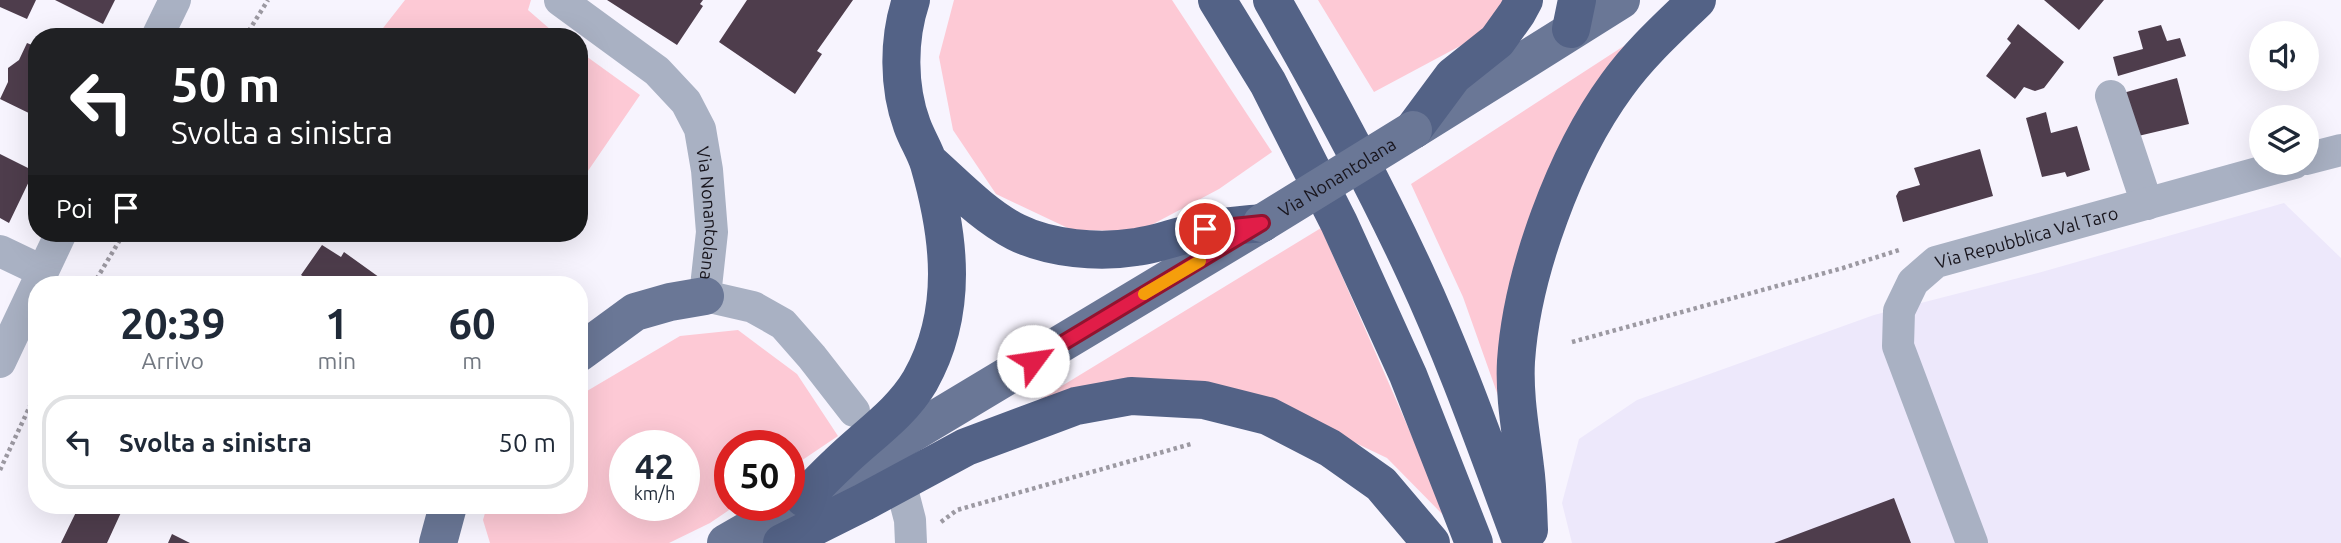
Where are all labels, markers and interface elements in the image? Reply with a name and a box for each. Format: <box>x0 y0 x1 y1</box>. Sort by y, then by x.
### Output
map controls <box>2249 21 2319 175</box>
button: sound <box>2249 21 2319 91</box>
icon: left <box>56 56 147 147</box>
text: 50 m <box>171 56 280 111</box>
button: layers <box>2249 105 2319 175</box>
text: Svolta a sinistra <box>171 114 393 150</box>
street label: Via Nonantolana <box>1275 133 1399 221</box>
street label: Via Nonantolana <box>693 145 722 281</box>
icon: arrive <box>107 189 145 227</box>
text: Poi <box>56 194 93 223</box>
pin <box>1175 199 1235 259</box>
street label: Via Repubblica Val Taro <box>1933 202 2120 272</box>
icon: arrive <box>1186 210 1224 248</box>
text: 20:39 <box>120 300 225 347</box>
text: 1 <box>325 300 349 347</box>
text: 60 <box>448 300 496 347</box>
position arrow <box>996 324 1070 398</box>
text: Arrivo <box>142 348 204 373</box>
text: min <box>318 348 356 373</box>
text: m <box>462 348 482 373</box>
icon: left <box>60 423 98 461</box>
text: Svolta a sinistra <box>119 428 312 457</box>
text: 50 m <box>498 428 556 457</box>
speed limit sign: 50 <box>714 430 805 521</box>
text: 42 <box>635 446 674 486</box>
text: km/h <box>634 483 675 503</box>

